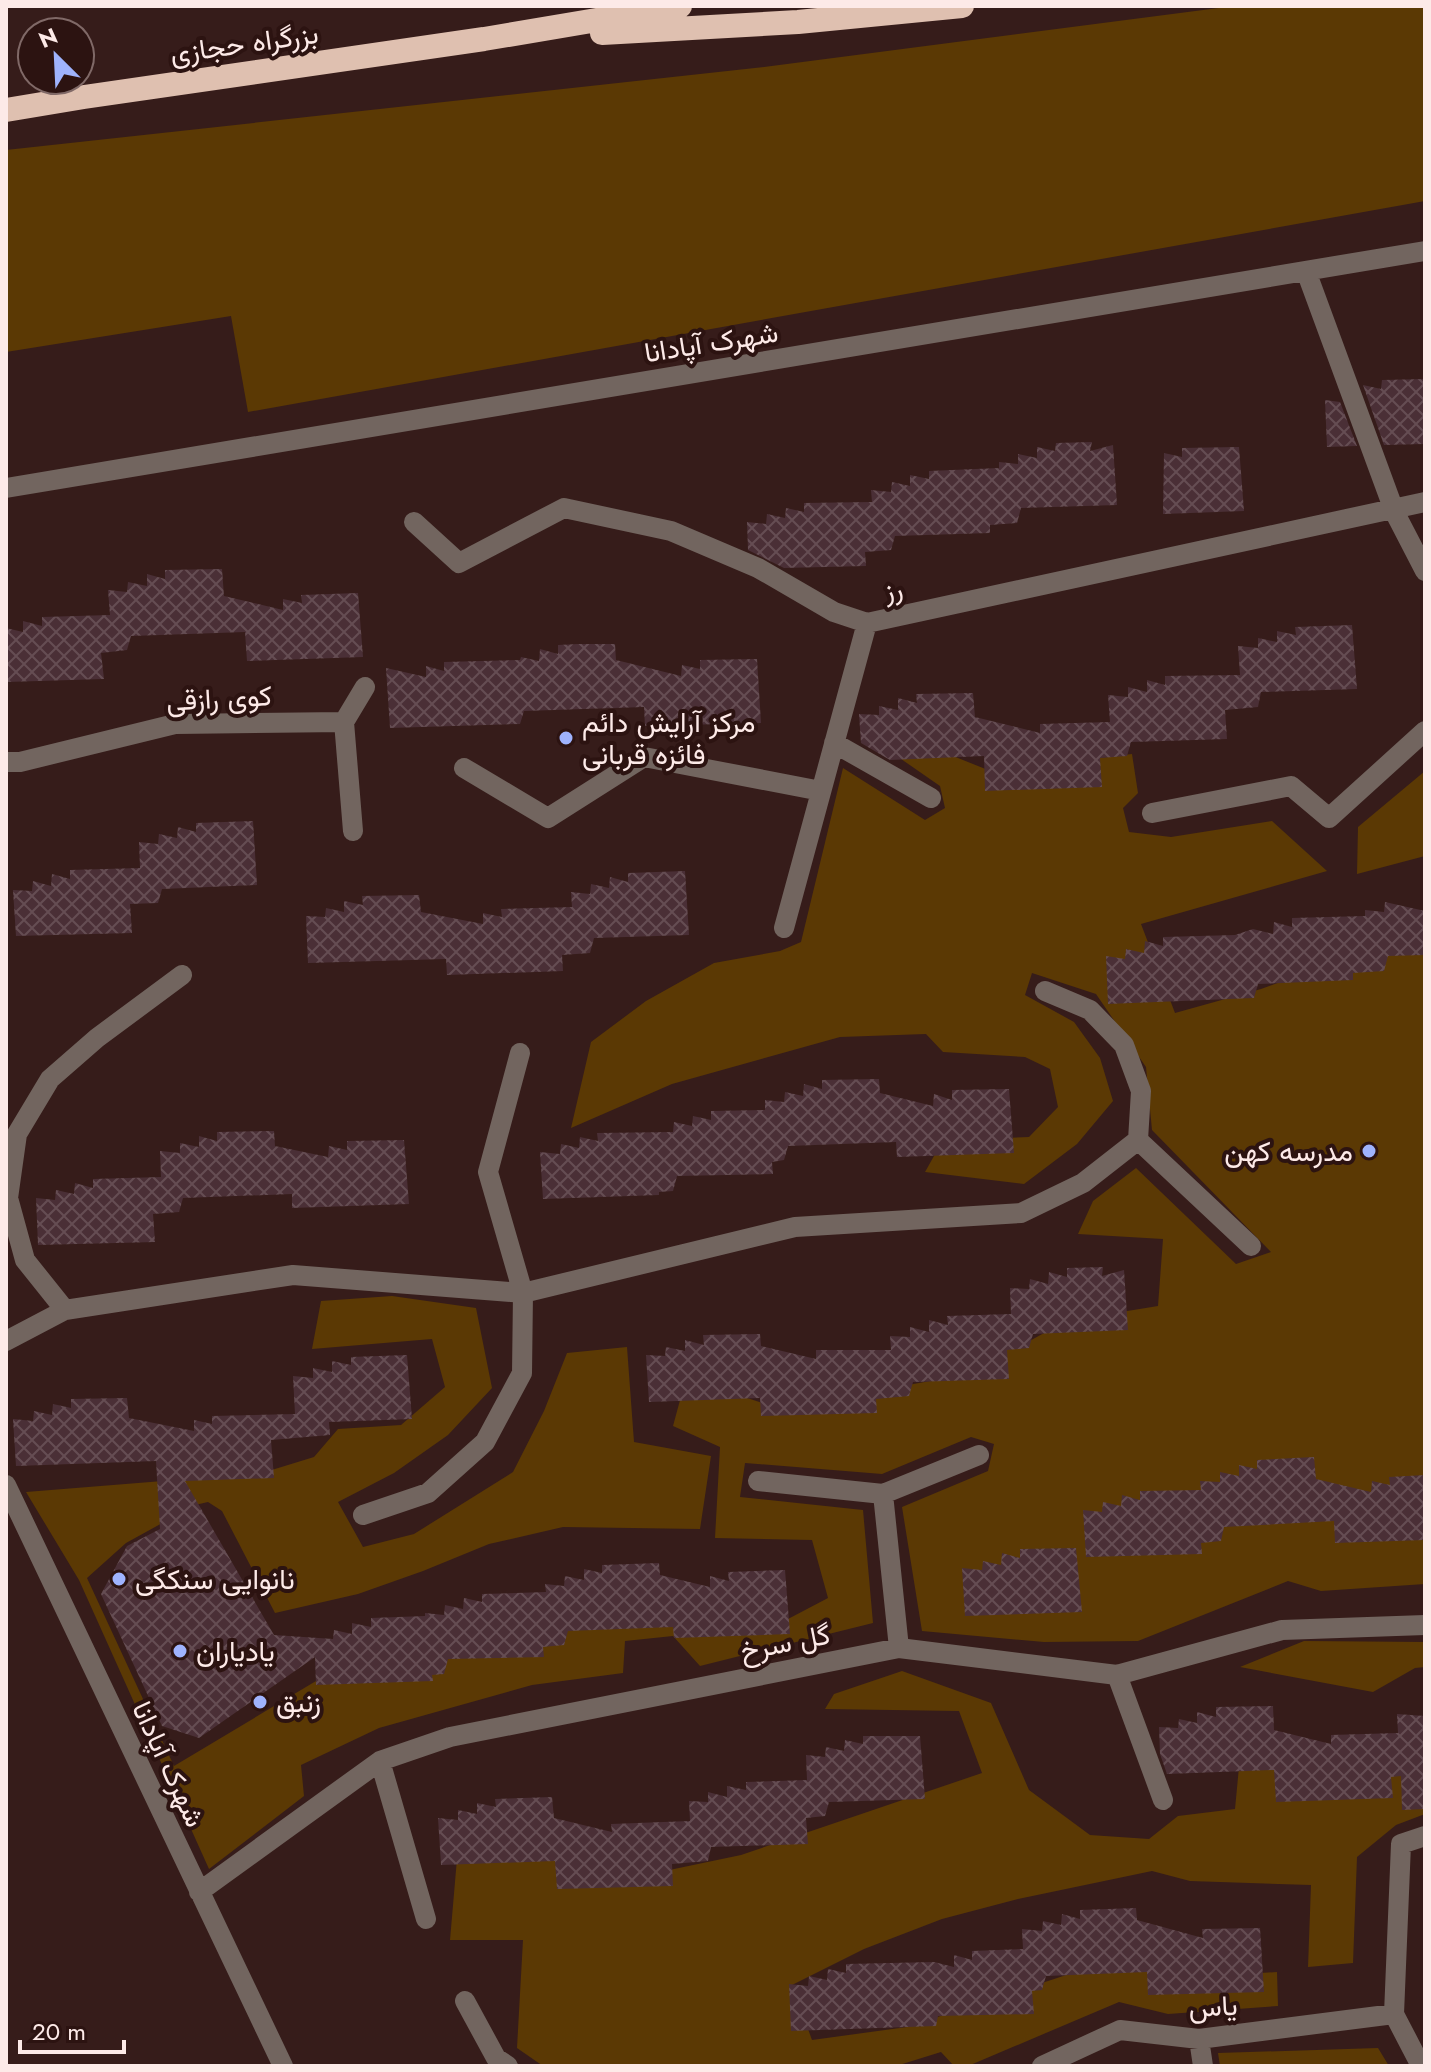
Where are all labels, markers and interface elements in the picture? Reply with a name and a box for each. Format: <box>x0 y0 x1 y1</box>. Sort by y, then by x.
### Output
street label: بزرگراه حجازی <box>167 13 321 74</box>
north arrow <box>16 16 96 96</box>
text: N <box>33 20 62 56</box>
street label: شهرک آپادانا <box>641 312 781 373</box>
street label: رز <box>879 567 907 612</box>
street label: کوی رازقی <box>165 675 273 722</box>
place label: مرکز آرایش دائم فائزه قربانی <box>582 702 755 775</box>
marker: مرکز آرایش دائم فائزه قربانی <box>557 729 575 747</box>
place label: مدرسه کهن <box>1224 1131 1353 1172</box>
marker: مدرسه کهن <box>1360 1142 1378 1160</box>
place label: نانوایی سنکگی <box>135 1559 295 1600</box>
marker: نانوایی سنکگی <box>110 1570 128 1588</box>
street label: گل سرخ <box>736 1614 834 1671</box>
place label: یادیاران <box>196 1631 275 1672</box>
marker: یادیاران <box>171 1642 189 1660</box>
place label: زنبق <box>276 1682 321 1723</box>
marker: زنبق <box>251 1693 269 1711</box>
street label: شهرک آپادانا <box>121 1694 216 1834</box>
street label: یاس <box>1187 1985 1239 2028</box>
scale bar <box>20 2004 124 2054</box>
text: 20 m <box>32 2014 86 2049</box>

